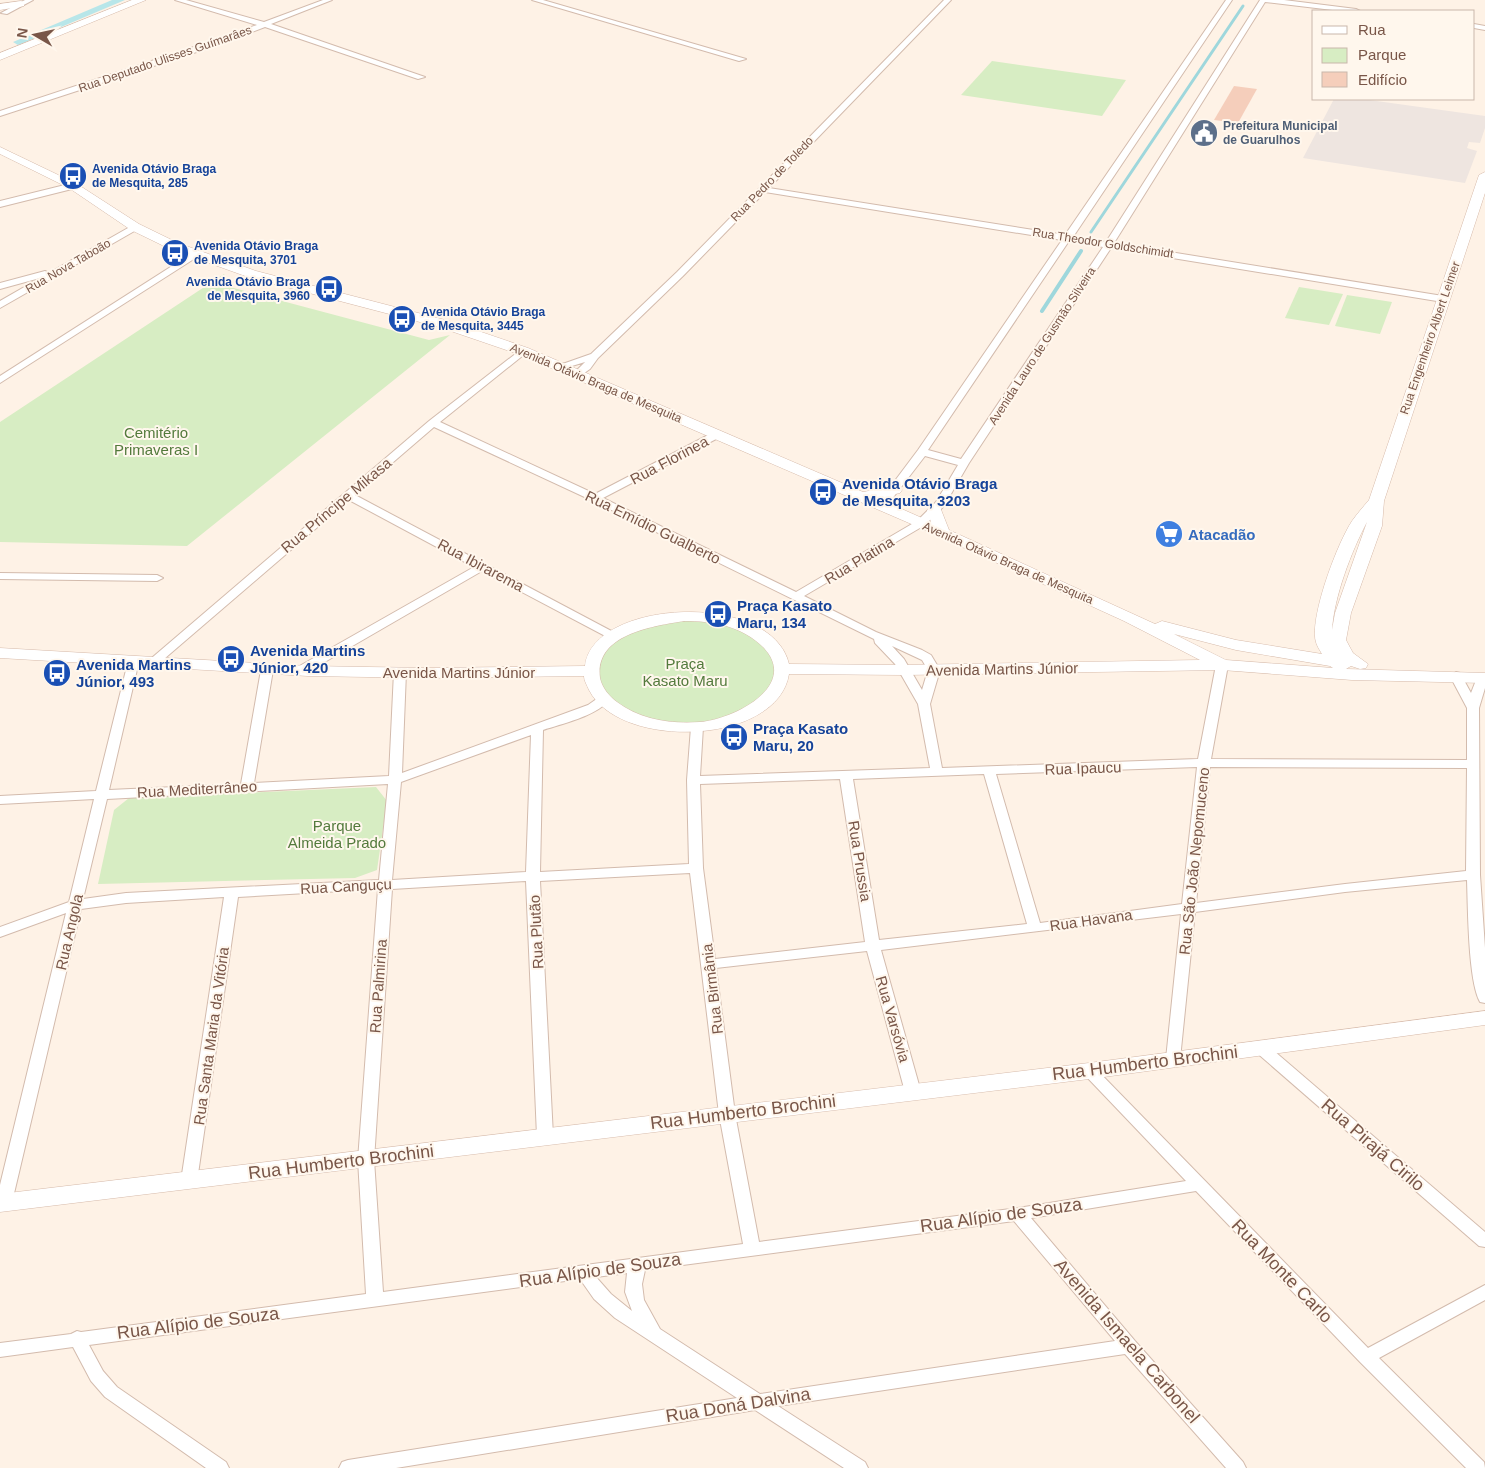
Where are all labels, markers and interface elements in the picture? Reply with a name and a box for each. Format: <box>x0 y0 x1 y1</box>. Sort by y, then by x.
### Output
north arrow <box>10 10 60 60</box>
legend <box>1312 10 1475 100</box>
text: Rua <box>1358 21 1386 38</box>
street label: Rua Deputado Ulisses Guímarâes <box>77 23 253 95</box>
text: N <box>13 27 31 39</box>
text: Parque <box>1358 46 1406 63</box>
text: Edifício <box>1358 71 1407 88</box>
public building icon: Prefeitura Municipal de Guarulhos <box>1189 118 1219 148</box>
place label: Prefeitura Municipal de Guarulhos <box>1223 119 1338 147</box>
street label: Rua Pedro de Toledo <box>728 133 816 224</box>
bus stop icon: Avenida Otávio Braga de Mesquita, 285 <box>58 161 88 191</box>
place label: Avenida Otávio Braga de Mesquita, 285 <box>92 162 217 190</box>
street label: Rua Theodor Goldschimidt <box>1032 225 1175 261</box>
street label: Rua Nova Taboão <box>23 236 113 296</box>
bus stop icon: Avenida Otávio Braga de Mesquita, 3701 <box>160 238 190 268</box>
place label: Avenida Otávio Braga de Mesquita, 3701 <box>194 239 319 267</box>
street label: Rua Engenheiro Albert Leimer <box>1397 260 1463 416</box>
street label: Avenida Lauro de Gusmão Silveira <box>986 264 1098 427</box>
bus stop icon: Avenida Otávio Braga de Mesquita, 3960 <box>314 274 344 304</box>
place label: Avenida Otávio Braga de Mesquita, 3960 <box>186 275 310 303</box>
bus stop icon: Avenida Otávio Braga de Mesquita, 3445 <box>387 304 417 334</box>
place label: Avenida Otávio Braga de Mesquita, 3445 <box>421 305 546 333</box>
street label: Avenida Otávio Braga de Mesquita <box>508 340 684 426</box>
park label: Cemitério Primaveras I <box>114 424 198 458</box>
street label: Rua Florinea <box>627 432 711 488</box>
street label: Rua Príncipe Mikasa <box>278 454 395 556</box>
place label: Avenida Otávio Braga de Mesquita, 3203 <box>842 475 998 509</box>
bus stop icon: Avenida Otávio Braga de Mesquita, 3203 <box>808 477 838 507</box>
street label: Rua Emídio Gualberto <box>583 487 723 567</box>
street label: Avenida Otávio Braga de Mesquita <box>921 519 1096 607</box>
supermarket icon: Atacadão <box>1154 519 1184 549</box>
place label: Atacadão <box>1188 526 1256 543</box>
street label: Rua Platina <box>821 532 897 587</box>
street label: Rua Ibirarema <box>435 535 528 595</box>
place label: Praça Kasato Maru, 134 <box>737 597 832 631</box>
bus stop icon: Praça Kasato Maru, 134 <box>703 599 733 629</box>
place label: Avenida Martins Júnior, 420 <box>250 642 365 676</box>
bus stop icon: Avenida Martins Júnior, 420 <box>216 644 246 674</box>
park label: Praça Kasato Maru <box>642 655 728 689</box>
place label: Avenida Martins Júnior, 493 <box>76 656 191 690</box>
bus stop icon: Avenida Martins Júnior, 493 <box>42 658 72 688</box>
street label: Avenida Martins Júnior <box>926 659 1078 679</box>
street label: Avenida Martins Júnior <box>383 664 535 681</box>
place label: Praça Kasato Maru, 20 <box>753 720 848 754</box>
bus stop icon: Praça Kasato Maru, 20 <box>719 722 749 752</box>
street label: Rua Ipaucu <box>1044 758 1122 778</box>
street label: Rua São João Nepomuceno <box>1176 766 1212 956</box>
street label: Rua Mediterrâneo <box>137 777 257 801</box>
park label: Parque Almeida Prado <box>288 817 386 851</box>
street label: Rua Prussia <box>845 819 875 903</box>
street label: Rua Canguçu <box>300 875 392 897</box>
street label: Rua Angola <box>52 892 86 972</box>
street label: Rua Plutão <box>526 894 546 970</box>
street label: Rua Havana <box>1049 906 1134 934</box>
street label: Rua Palmirina <box>366 938 390 1034</box>
street label: Rua Birmânia <box>698 942 726 1035</box>
street label: Rua Santa Maria da Vitória <box>190 945 232 1126</box>
street label: Rua Varsóvia <box>873 974 914 1065</box>
street label: Rua Humberto Brochini <box>1051 1042 1239 1084</box>
street label: Rua Humberto Brochini <box>649 1091 837 1133</box>
street label: Rua Pirajá Cirilo <box>1317 1095 1429 1195</box>
street label: Rua Humberto Brochini <box>247 1141 435 1183</box>
street label: Rua Alípio de Souza <box>919 1194 1084 1236</box>
street label: Rua Monte Carlo <box>1228 1215 1336 1327</box>
street label: Rua Alípio de Souza <box>518 1249 683 1291</box>
street label: Avenida Ismaela Carbonel <box>1050 1255 1204 1427</box>
street label: Rua Alípio de Souza <box>116 1303 281 1343</box>
street label: Rua Doná Dalvina <box>664 1384 813 1426</box>

